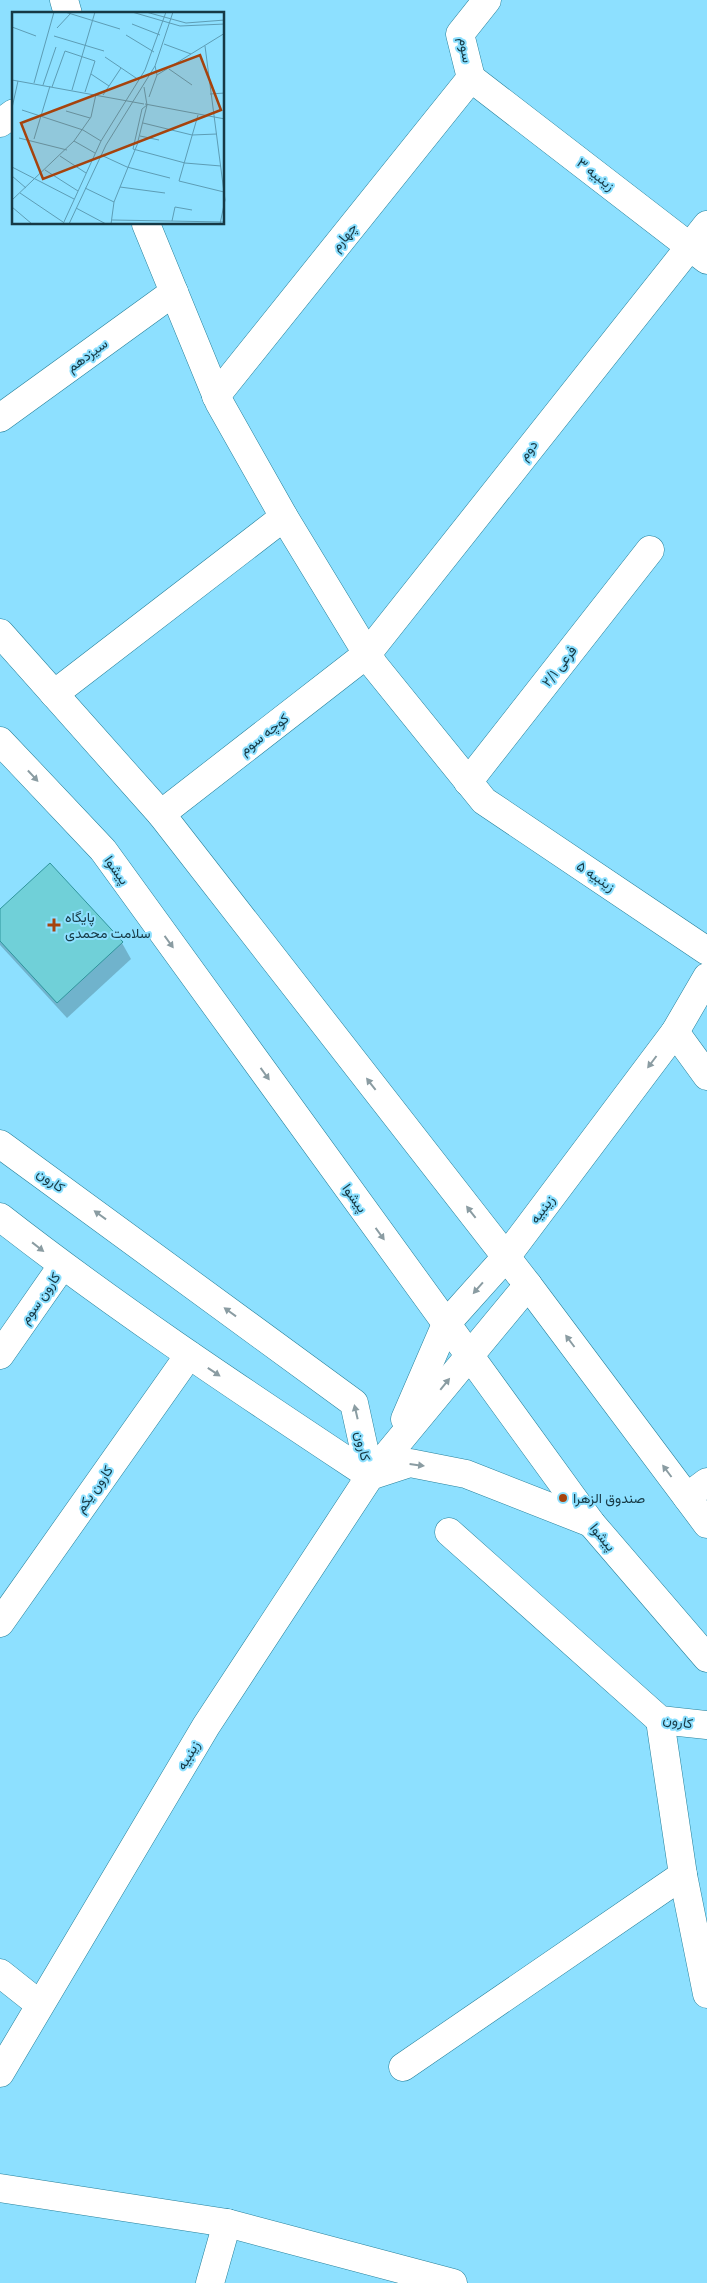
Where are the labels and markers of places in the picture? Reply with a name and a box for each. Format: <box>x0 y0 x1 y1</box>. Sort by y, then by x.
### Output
place label: پایگاه سلامت محمدی <box>65 908 151 942</box>
marker: پایگاه سلامت محمدی <box>47 918 61 932</box>
place label: صندوق الزهرا <box>573 1489 645 1507</box>
marker: صندوق الزهرا <box>557 1492 569 1504</box>

